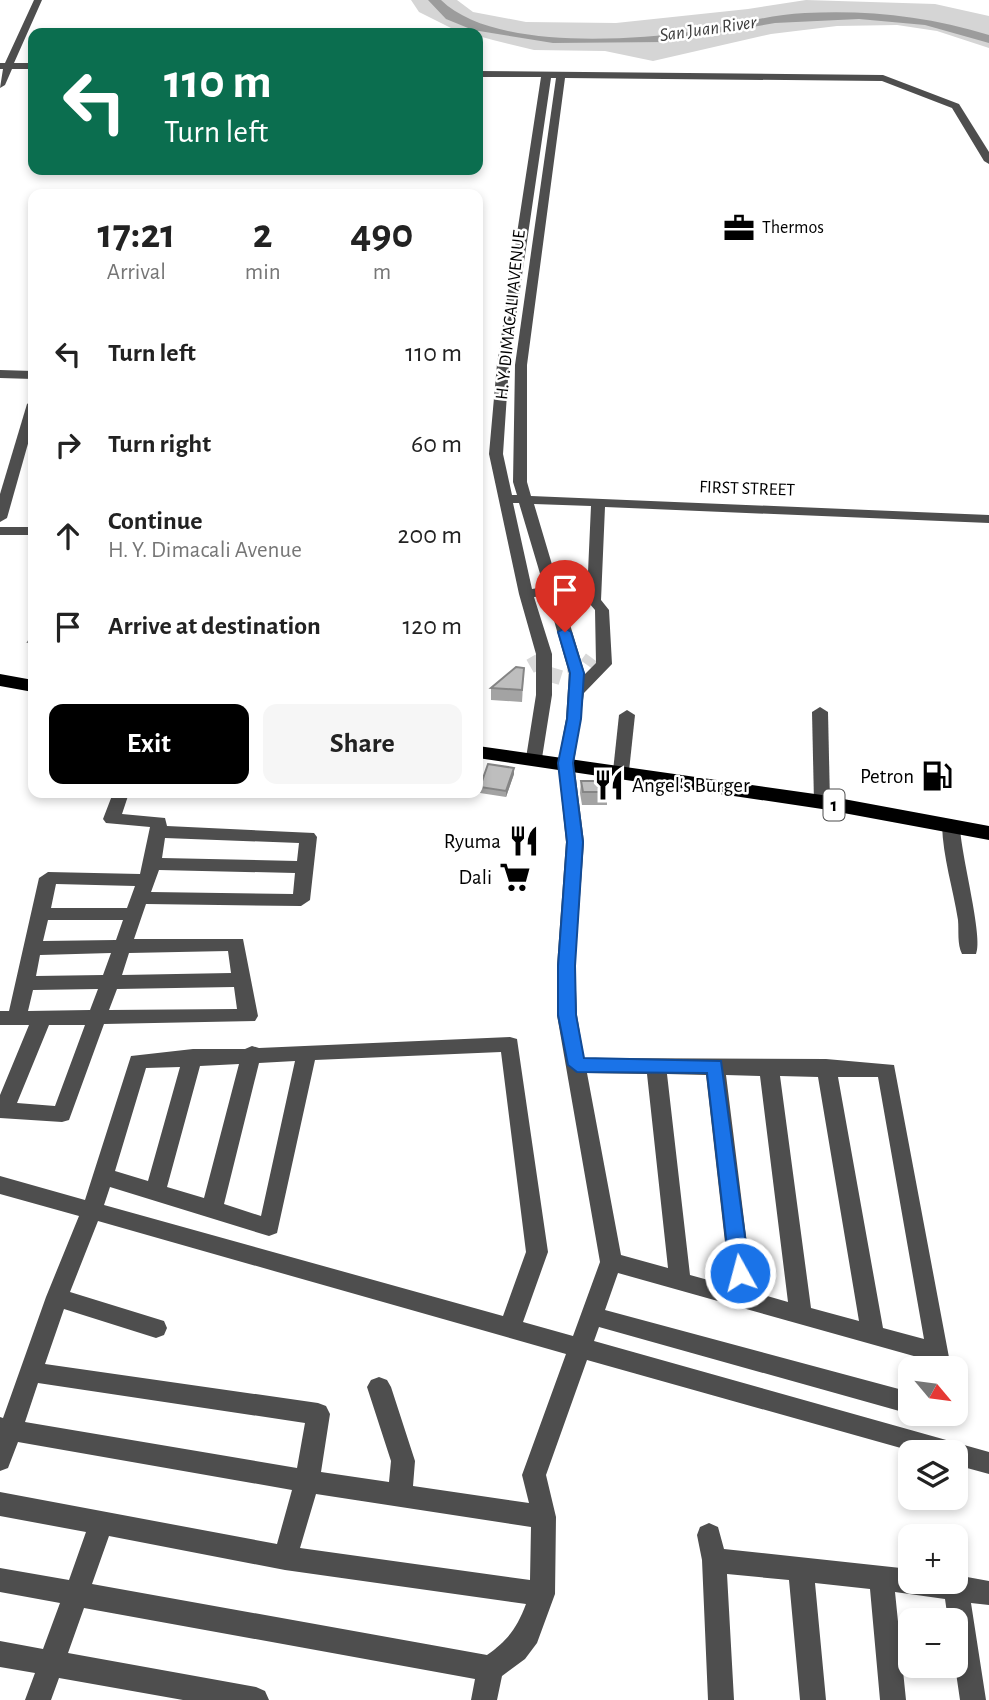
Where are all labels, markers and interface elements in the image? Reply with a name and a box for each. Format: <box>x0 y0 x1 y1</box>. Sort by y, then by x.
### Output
water label: San Juan River <box>658 13 758 45</box>
icon: left <box>49 56 140 147</box>
text: 110 m <box>164 58 272 107</box>
text: Turn left <box>164 116 268 148</box>
office icon: Thermos <box>722 211 756 245</box>
text: 17:21 <box>98 213 175 255</box>
text: 2 <box>253 213 273 255</box>
text: 490 <box>350 213 413 255</box>
place label: Thermos <box>762 219 824 237</box>
street label: H. Y. DIMACALI AVENUE <box>493 229 529 401</box>
text: Arrival <box>107 261 166 284</box>
text: min <box>245 261 281 284</box>
text: m <box>373 261 391 284</box>
icon: left <box>49 335 87 373</box>
text: Turn left <box>108 340 196 366</box>
text: 110 m <box>405 340 462 366</box>
icon: right <box>49 426 87 464</box>
text: Turn right <box>108 431 211 457</box>
text: 60 m <box>411 431 462 457</box>
street label: FIRST STREET <box>699 478 795 500</box>
text: Continue <box>108 508 203 534</box>
icon: ahead <box>49 517 87 555</box>
text: 200 m <box>398 522 462 548</box>
text: H. Y. Dimacali Avenue <box>108 539 302 562</box>
pin <box>535 560 595 632</box>
icon: arrive <box>546 571 584 609</box>
icon: arrive <box>49 608 87 646</box>
text: Arrive at destination <box>108 613 321 639</box>
text: 120 m <box>402 613 462 639</box>
button: Exit <box>49 704 249 784</box>
button: Share <box>263 704 462 784</box>
fuel station icon: Petron <box>920 759 954 793</box>
place label: Petron <box>860 766 914 787</box>
restaurant icon: Angel's Burger <box>592 768 626 802</box>
place label: Angel's Burger <box>632 775 750 796</box>
road number: 1 <box>824 790 844 820</box>
restaurant icon: Ryuma <box>507 824 541 858</box>
place label: Ryuma <box>444 831 501 852</box>
supermarket icon: Dali <box>498 860 532 894</box>
place label: Dali <box>458 867 492 888</box>
position arrow <box>703 1236 777 1310</box>
north arrow <box>898 1356 968 1426</box>
map controls <box>898 1356 968 1678</box>
button: layers <box>898 1440 968 1510</box>
button: + <box>898 1524 968 1594</box>
button: − <box>898 1608 968 1678</box>

